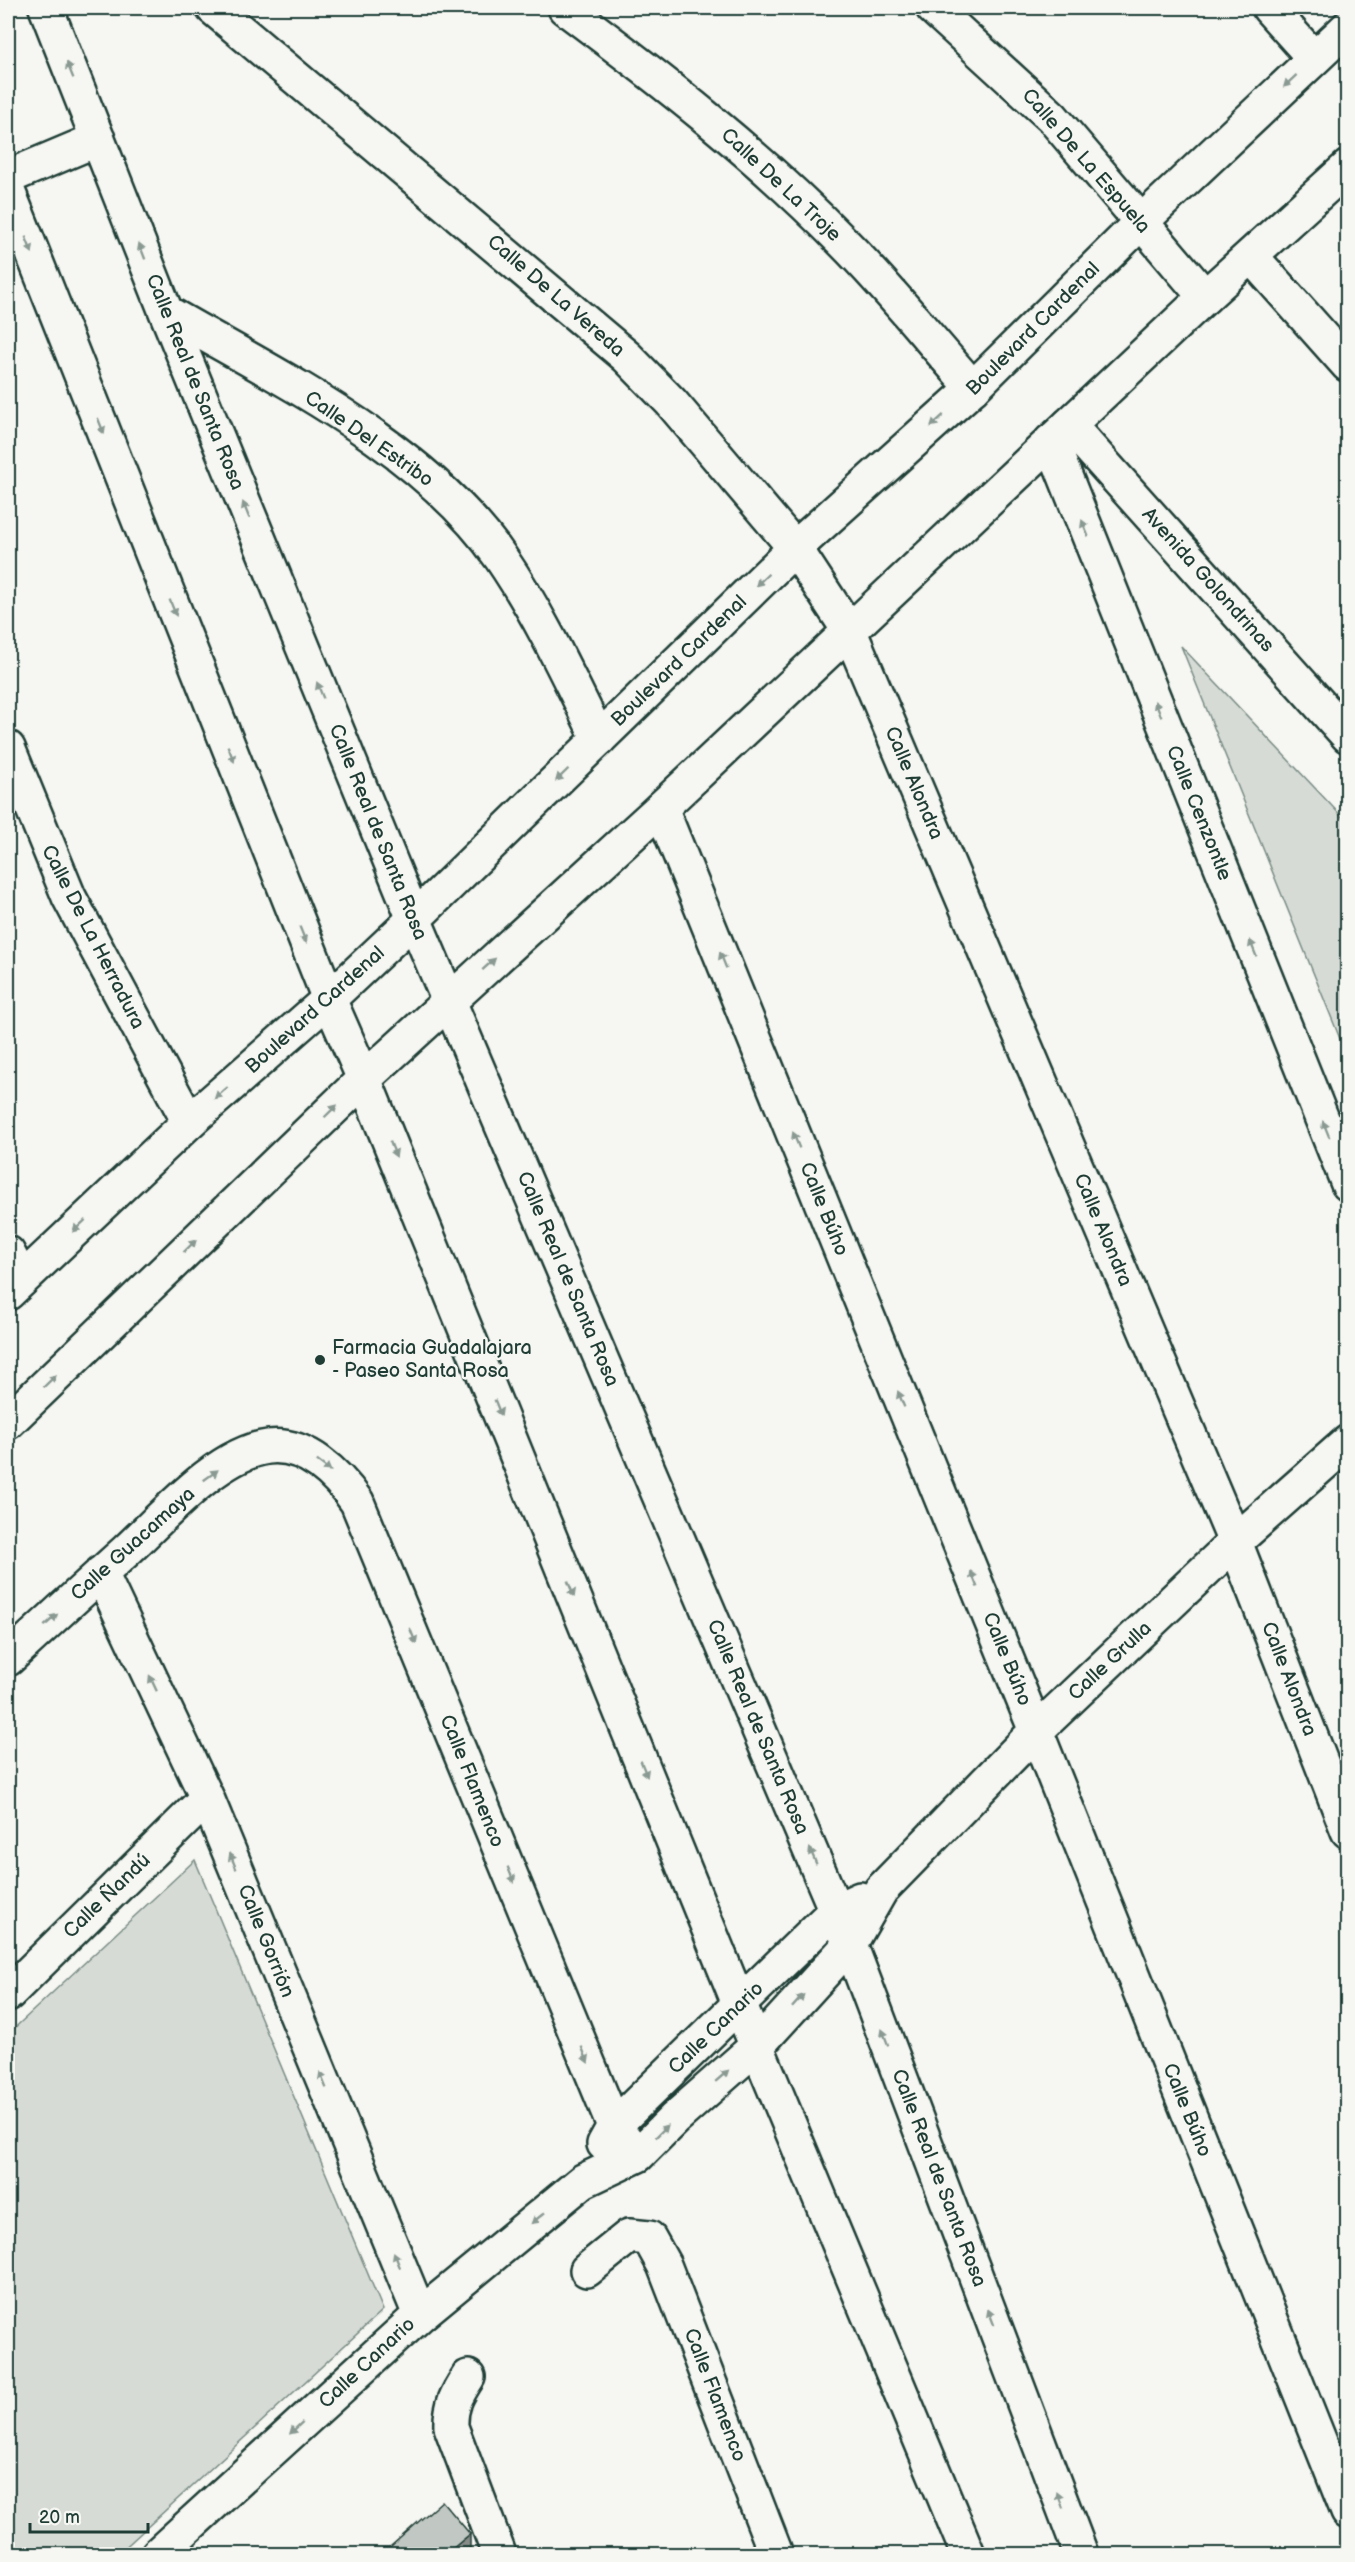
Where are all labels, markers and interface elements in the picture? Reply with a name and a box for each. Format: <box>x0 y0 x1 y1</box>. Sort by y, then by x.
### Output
one-way arrow <box>65 60 75 78</box>
one-way arrow <box>1283 74 1297 88</box>
street label: Calle De La Espuela <box>1017 84 1155 238</box>
street label: Calle De La Troje <box>716 123 846 247</box>
street label: Calle De La Vereda <box>482 230 630 362</box>
one-way arrow <box>25 236 34 254</box>
one-way arrow <box>137 242 146 260</box>
street label: Boulevard Cardenal <box>961 257 1105 401</box>
street label: Calle Real de Santa Rosa <box>141 270 249 494</box>
street label: Calle Del Estribo <box>300 386 438 492</box>
one-way arrow <box>930 414 945 427</box>
one-way arrow <box>96 418 106 436</box>
one-way arrow <box>241 500 251 518</box>
street label: Avenida Golondrinas <box>1137 503 1279 657</box>
one-way arrow <box>1080 518 1090 536</box>
one-way arrow <box>755 573 770 587</box>
street label: Boulevard Cardenal <box>606 590 752 732</box>
one-way arrow <box>168 599 178 617</box>
one-way arrow <box>315 681 324 699</box>
one-way arrow <box>1153 700 1162 718</box>
street label: Calle Real de Santa Rosa <box>324 720 432 944</box>
street label: Calle Alondra <box>879 723 949 843</box>
street label: Calle Cenzontle <box>1161 742 1237 884</box>
one-way arrow <box>226 745 236 763</box>
one-way arrow <box>556 767 570 781</box>
street label: Calle De La Herradura <box>36 841 150 1033</box>
one-way arrow <box>299 926 308 944</box>
one-way arrow <box>1248 939 1258 957</box>
street label: Boulevard Cardenal <box>240 941 390 1079</box>
one-way arrow <box>717 950 727 968</box>
one-way arrow <box>481 958 496 971</box>
one-way arrow <box>214 1086 229 1100</box>
one-way arrow <box>323 1104 338 1118</box>
one-way arrow <box>1321 1120 1331 1138</box>
one-way arrow <box>791 1131 801 1149</box>
one-way arrow <box>388 1141 398 1159</box>
street label: Calle Búho <box>794 1159 854 1259</box>
street label: Calle Real de Santa Rosa <box>512 1168 624 1390</box>
street label: Calle Alondra <box>1068 1170 1138 1290</box>
one-way arrow <box>71 1219 86 1233</box>
one-way arrow <box>183 1240 197 1254</box>
place label: Farmacia Guadalajara - Paseo Santa Rosa <box>332 1336 532 1383</box>
marker: Farmacia Guadalajara - Paseo Santa Rosa <box>313 1353 327 1367</box>
one-way arrow <box>42 1375 56 1389</box>
one-way arrow <box>896 1389 906 1407</box>
one-way arrow <box>494 1399 503 1417</box>
one-way arrow <box>316 1459 331 1471</box>
one-way arrow <box>203 1469 219 1481</box>
street label: Calle Guacamaya <box>66 1482 200 1606</box>
one-way arrow <box>969 1570 979 1588</box>
one-way arrow <box>566 1580 576 1598</box>
street label: Calle Búho <box>977 1609 1037 1709</box>
one-way arrow <box>43 1613 58 1627</box>
street label: Calle Real de Santa Rosa <box>702 1616 814 1838</box>
street label: Calle Grulla <box>1063 1616 1157 1706</box>
street label: Calle Alondra <box>1256 1619 1322 1739</box>
one-way arrow <box>409 1627 418 1645</box>
one-way arrow <box>149 1675 158 1692</box>
street label: Calle Flamenco <box>434 1711 510 1851</box>
one-way arrow <box>639 1761 649 1779</box>
one-way arrow <box>808 1846 818 1864</box>
street label: Calle Ñandú <box>58 1848 156 1944</box>
one-way arrow <box>228 1852 237 1870</box>
one-way arrow <box>506 1866 516 1884</box>
street label: Calle Gorrión <box>232 1881 300 2001</box>
street label: Calle Canario <box>663 1977 769 2079</box>
one-way arrow <box>791 1994 805 2009</box>
one-way arrow <box>880 2028 890 2046</box>
one-way arrow <box>581 2046 590 2064</box>
street label: Calle Búho <box>1157 2060 1217 2160</box>
street label: Calle Real de Santa Rosa <box>886 2066 992 2290</box>
one-way arrow <box>714 2070 729 2083</box>
one-way arrow <box>318 2071 327 2089</box>
one-way arrow <box>654 2125 668 2139</box>
one-way arrow <box>531 2211 546 2224</box>
one-way arrow <box>392 2251 402 2269</box>
one-way arrow <box>986 2308 996 2326</box>
street label: Calle Canario <box>314 2312 420 2414</box>
street label: Calle Flamenco <box>679 2325 751 2465</box>
one-way arrow <box>288 2421 303 2435</box>
one-way arrow <box>1055 2491 1065 2509</box>
scale bar <box>30 2496 148 2534</box>
text: 20 m <box>39 2507 80 2528</box>

